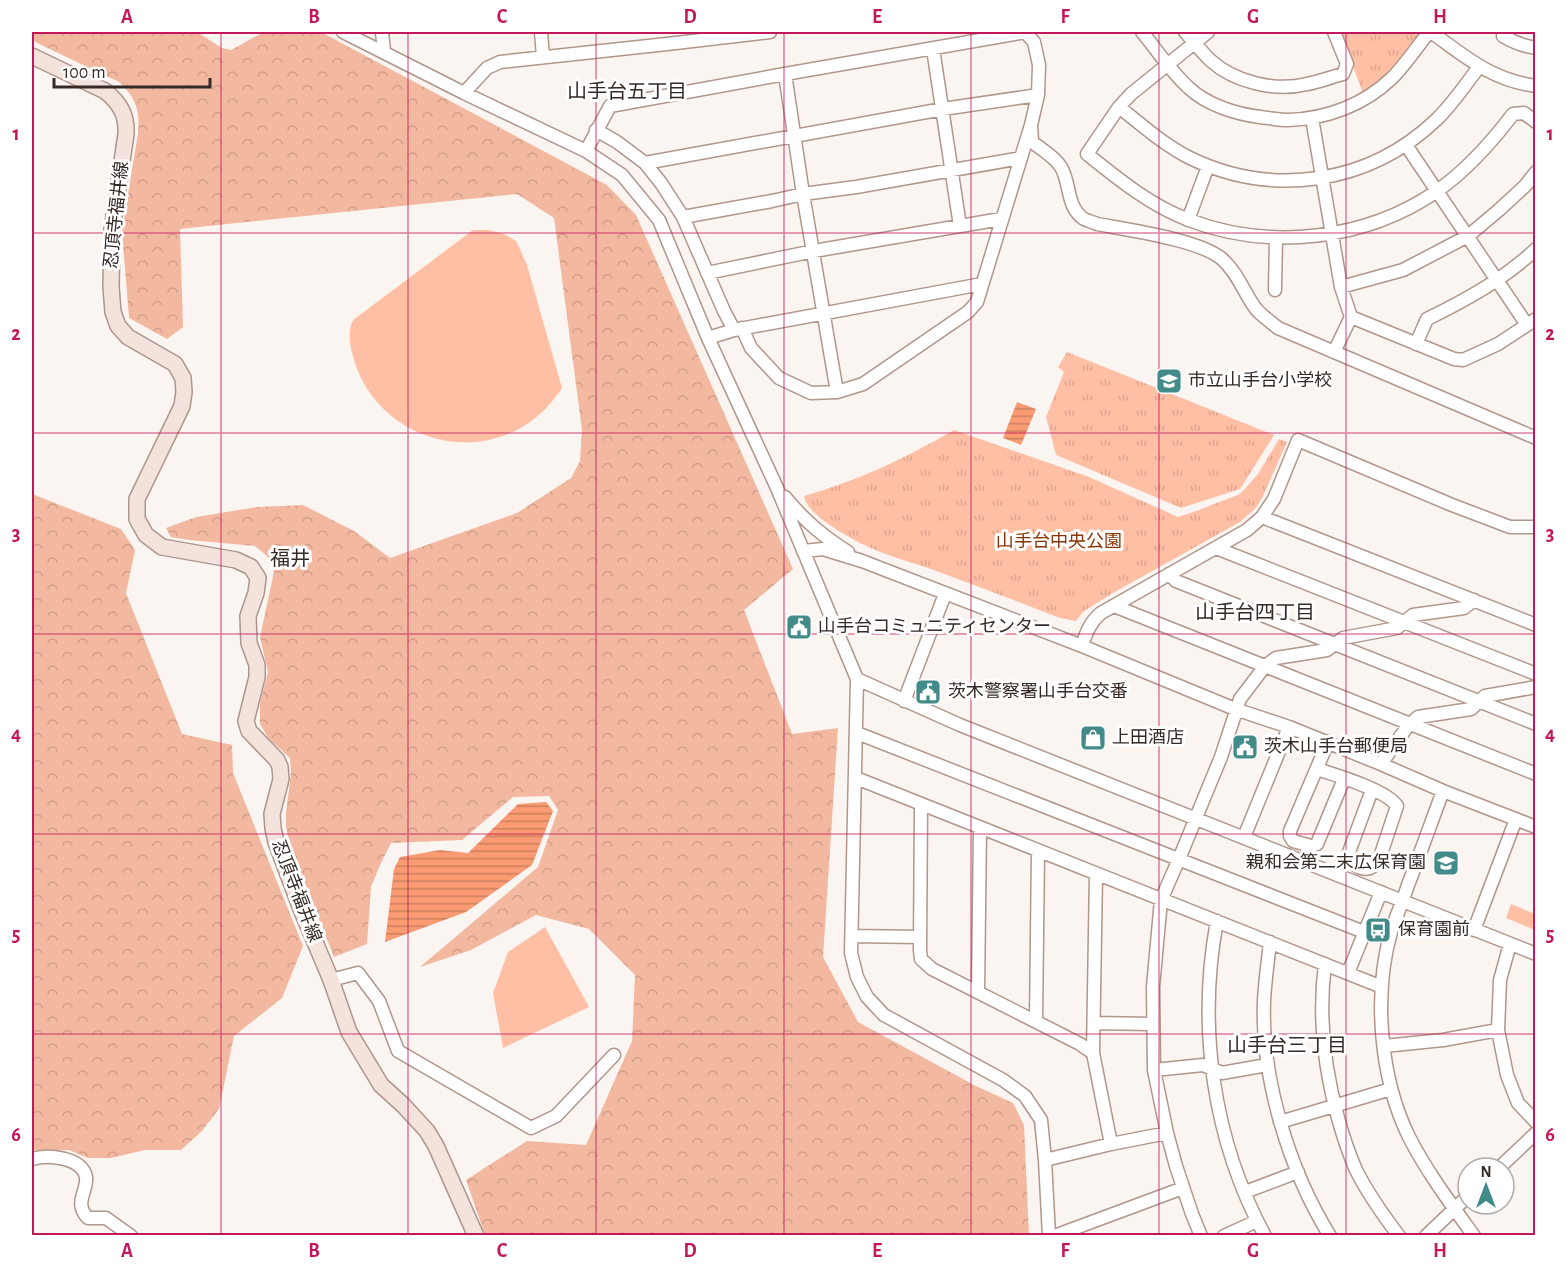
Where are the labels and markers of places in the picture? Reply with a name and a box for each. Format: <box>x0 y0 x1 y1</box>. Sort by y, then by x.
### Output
school or university icon: 市立山手台小学校 <box>1154 366 1184 396</box>
place label: 市立山手台小学校 <box>1188 370 1332 390</box>
public building icon: 山手台コミュニティセンター <box>784 612 814 642</box>
place label: 山手台コミュニティセンター <box>818 616 1051 636</box>
public building icon: 茨木警察署山手台交番 <box>913 677 943 707</box>
place label: 茨木警察署山手台交番 <box>948 681 1128 701</box>
shop icon: 上田酒店 <box>1078 723 1108 753</box>
place label: 上田酒店 <box>1112 728 1184 747</box>
public building icon: 茨木山手台郵便局 <box>1230 732 1260 762</box>
place label: 茨木山手台郵便局 <box>1264 736 1408 756</box>
school or university icon: 親和会第二末広保育園 <box>1431 848 1461 878</box>
place label: 親和会第二末広保育園 <box>1246 852 1426 872</box>
bus stop icon: 保育園前 <box>1363 915 1393 945</box>
place label: 保育園前 <box>1398 919 1470 939</box>

